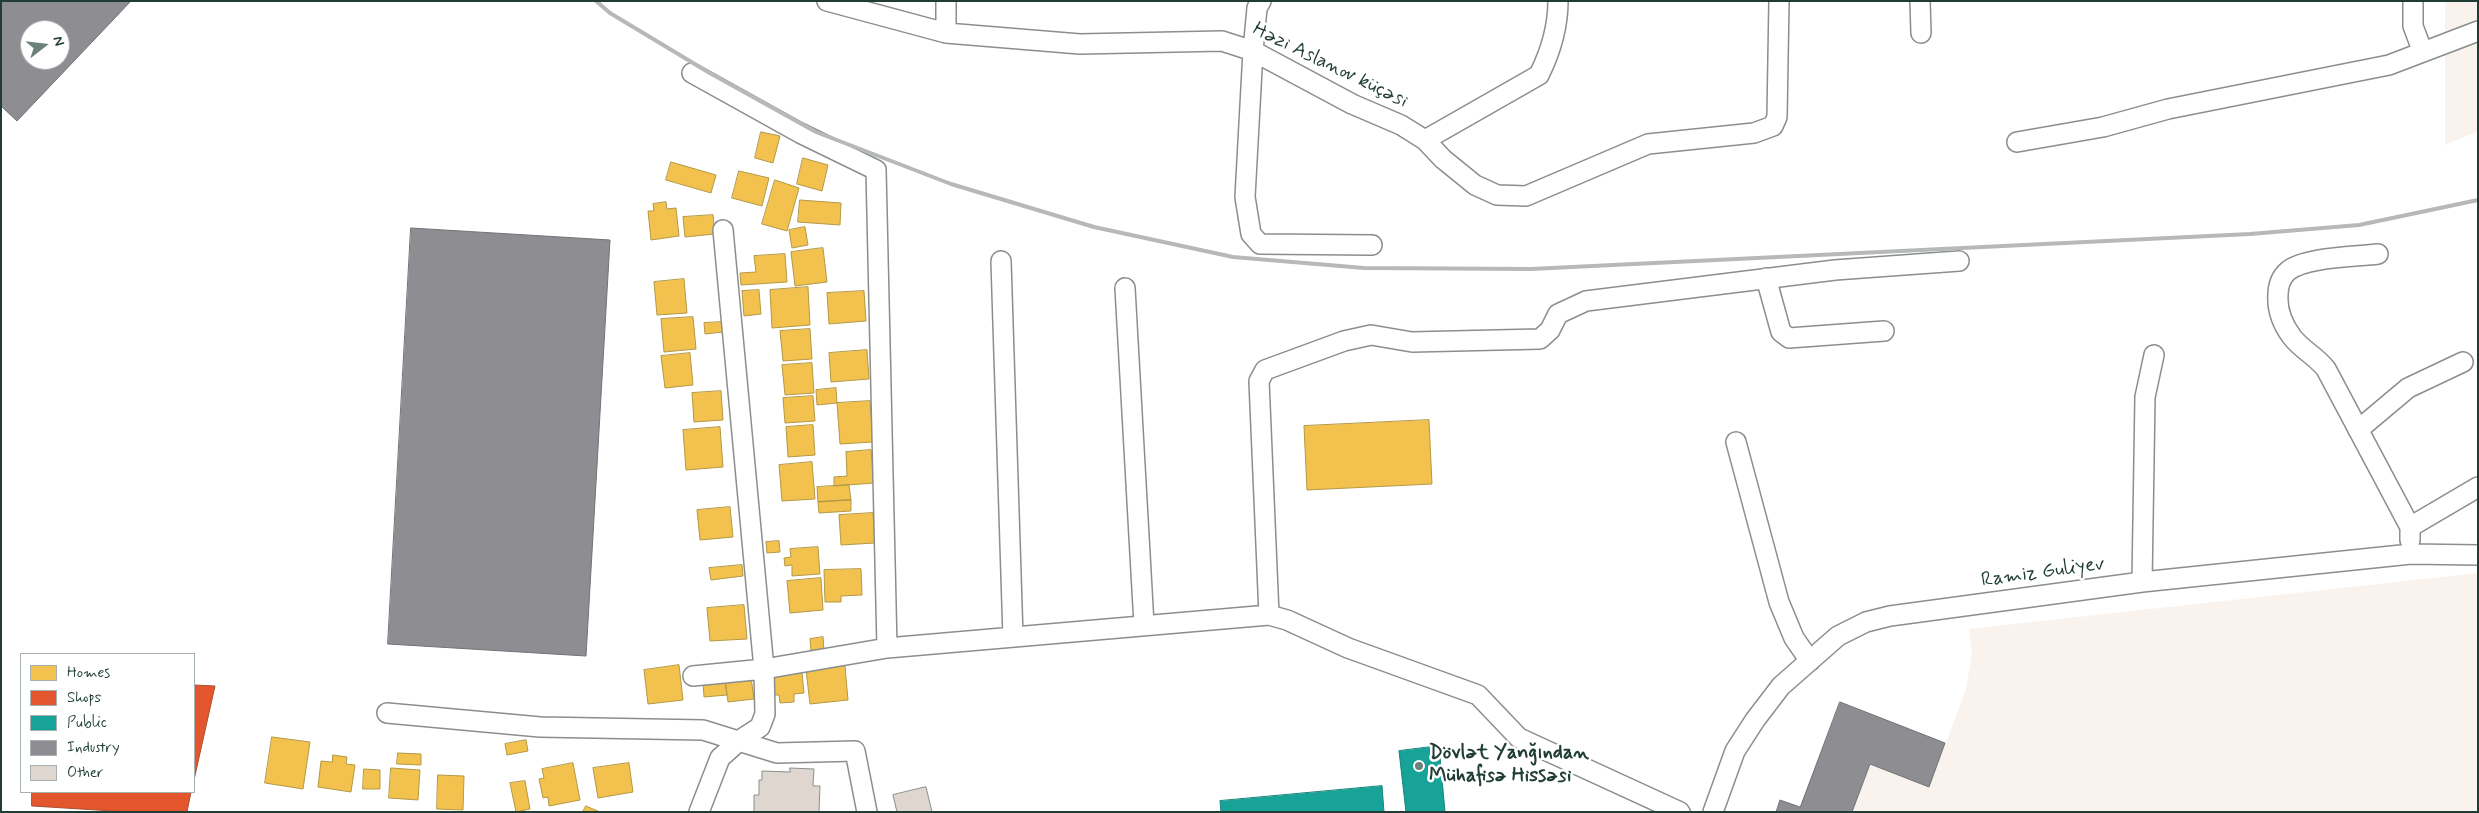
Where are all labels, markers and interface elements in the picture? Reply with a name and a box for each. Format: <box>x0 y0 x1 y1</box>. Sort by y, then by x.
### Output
street label: Həzi Aslanov küçəsi <box>1248 18 1412 114</box>
north arrow <box>20 20 70 70</box>
text: N <box>49 34 68 48</box>
street label: Ramiz Guliyev <box>1980 552 2106 594</box>
legend <box>20 653 195 793</box>
text: Homes <box>67 663 110 683</box>
text: Shops <box>67 688 101 708</box>
text: Public <box>67 713 107 733</box>
text: Industry <box>67 738 120 758</box>
place label: Dövlət Yanğından Mühafisə Hissəsi <box>1429 742 1589 789</box>
marker: Dövlət Yanğından Mühafisə Hissəsi <box>1413 760 1425 772</box>
text: Other <box>67 763 103 783</box>

